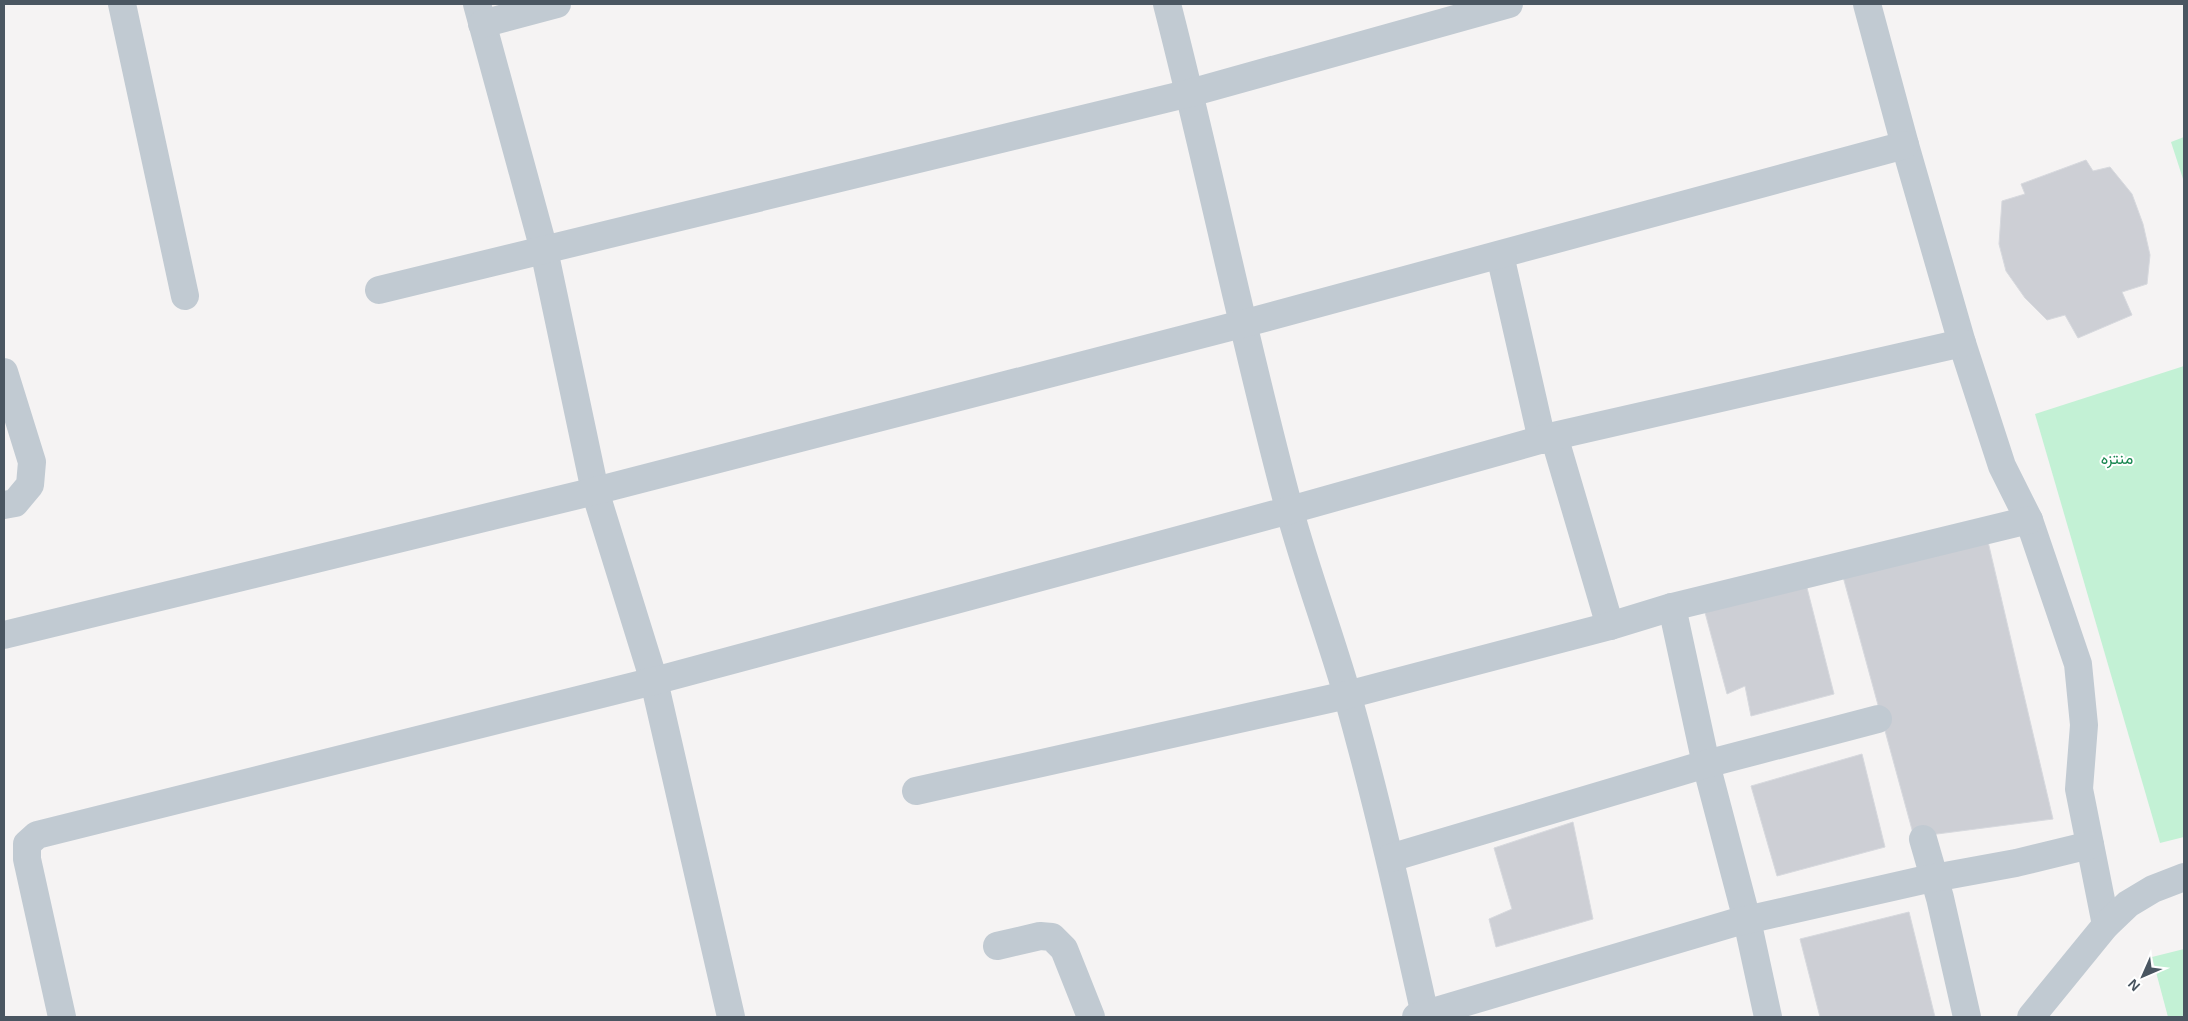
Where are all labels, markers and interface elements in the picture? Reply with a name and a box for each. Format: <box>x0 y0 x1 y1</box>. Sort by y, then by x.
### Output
park label: منتزه <box>2101 450 2133 469</box>
north arrow <box>2118 951 2168 1001</box>
text: N <box>2125 976 2143 994</box>

